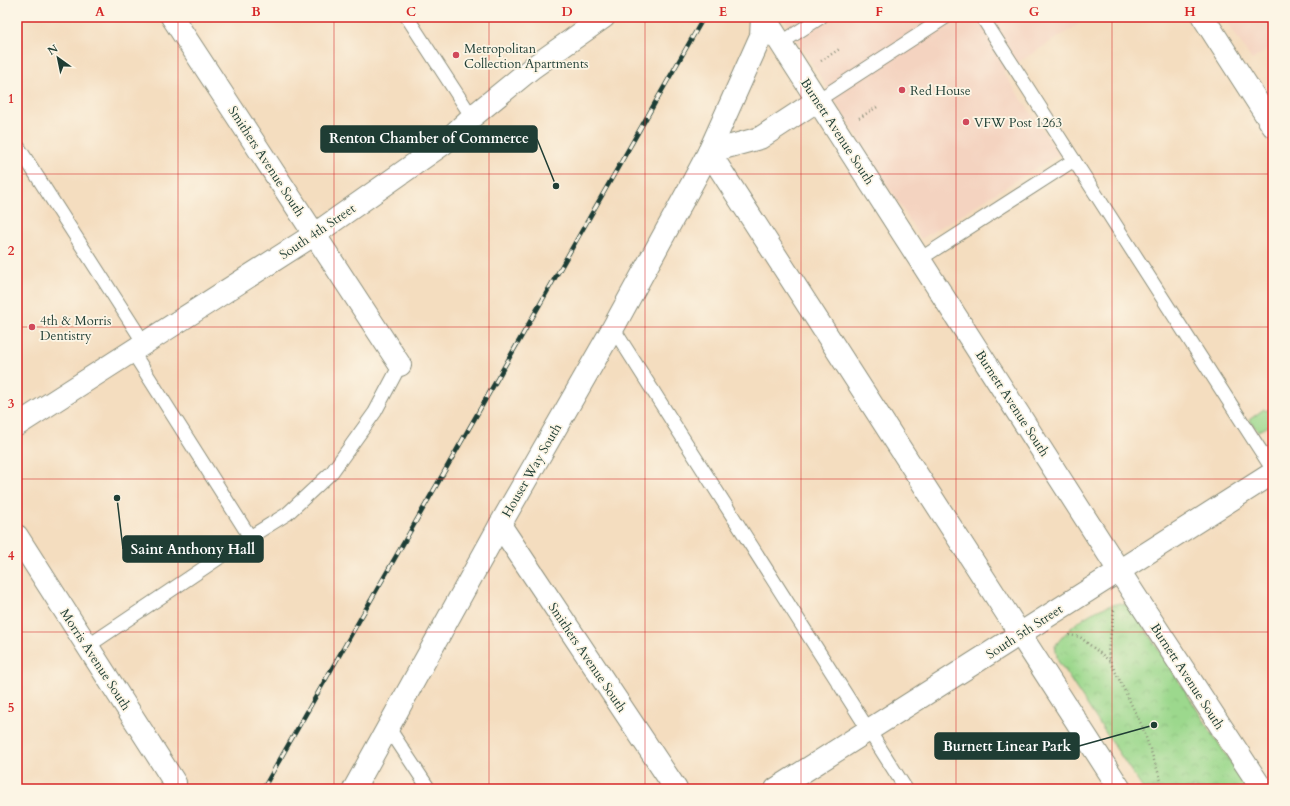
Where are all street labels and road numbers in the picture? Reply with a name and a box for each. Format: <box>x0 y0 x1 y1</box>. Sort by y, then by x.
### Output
street label: Burnett Avenue South <box>796 75 878 188</box>
street label: Smithers Avenue South <box>224 103 309 220</box>
street label: South 4th Street <box>276 200 359 264</box>
street label: Burnett Avenue South <box>971 347 1053 460</box>
street label: Houser Way South <box>498 420 566 521</box>
street label: Smithers Avenue South <box>544 599 631 716</box>
street label: South 5th Street <box>983 600 1066 663</box>
street label: Morris Avenue South <box>56 605 135 714</box>
street label: Burnett Avenue South <box>1146 620 1228 733</box>

